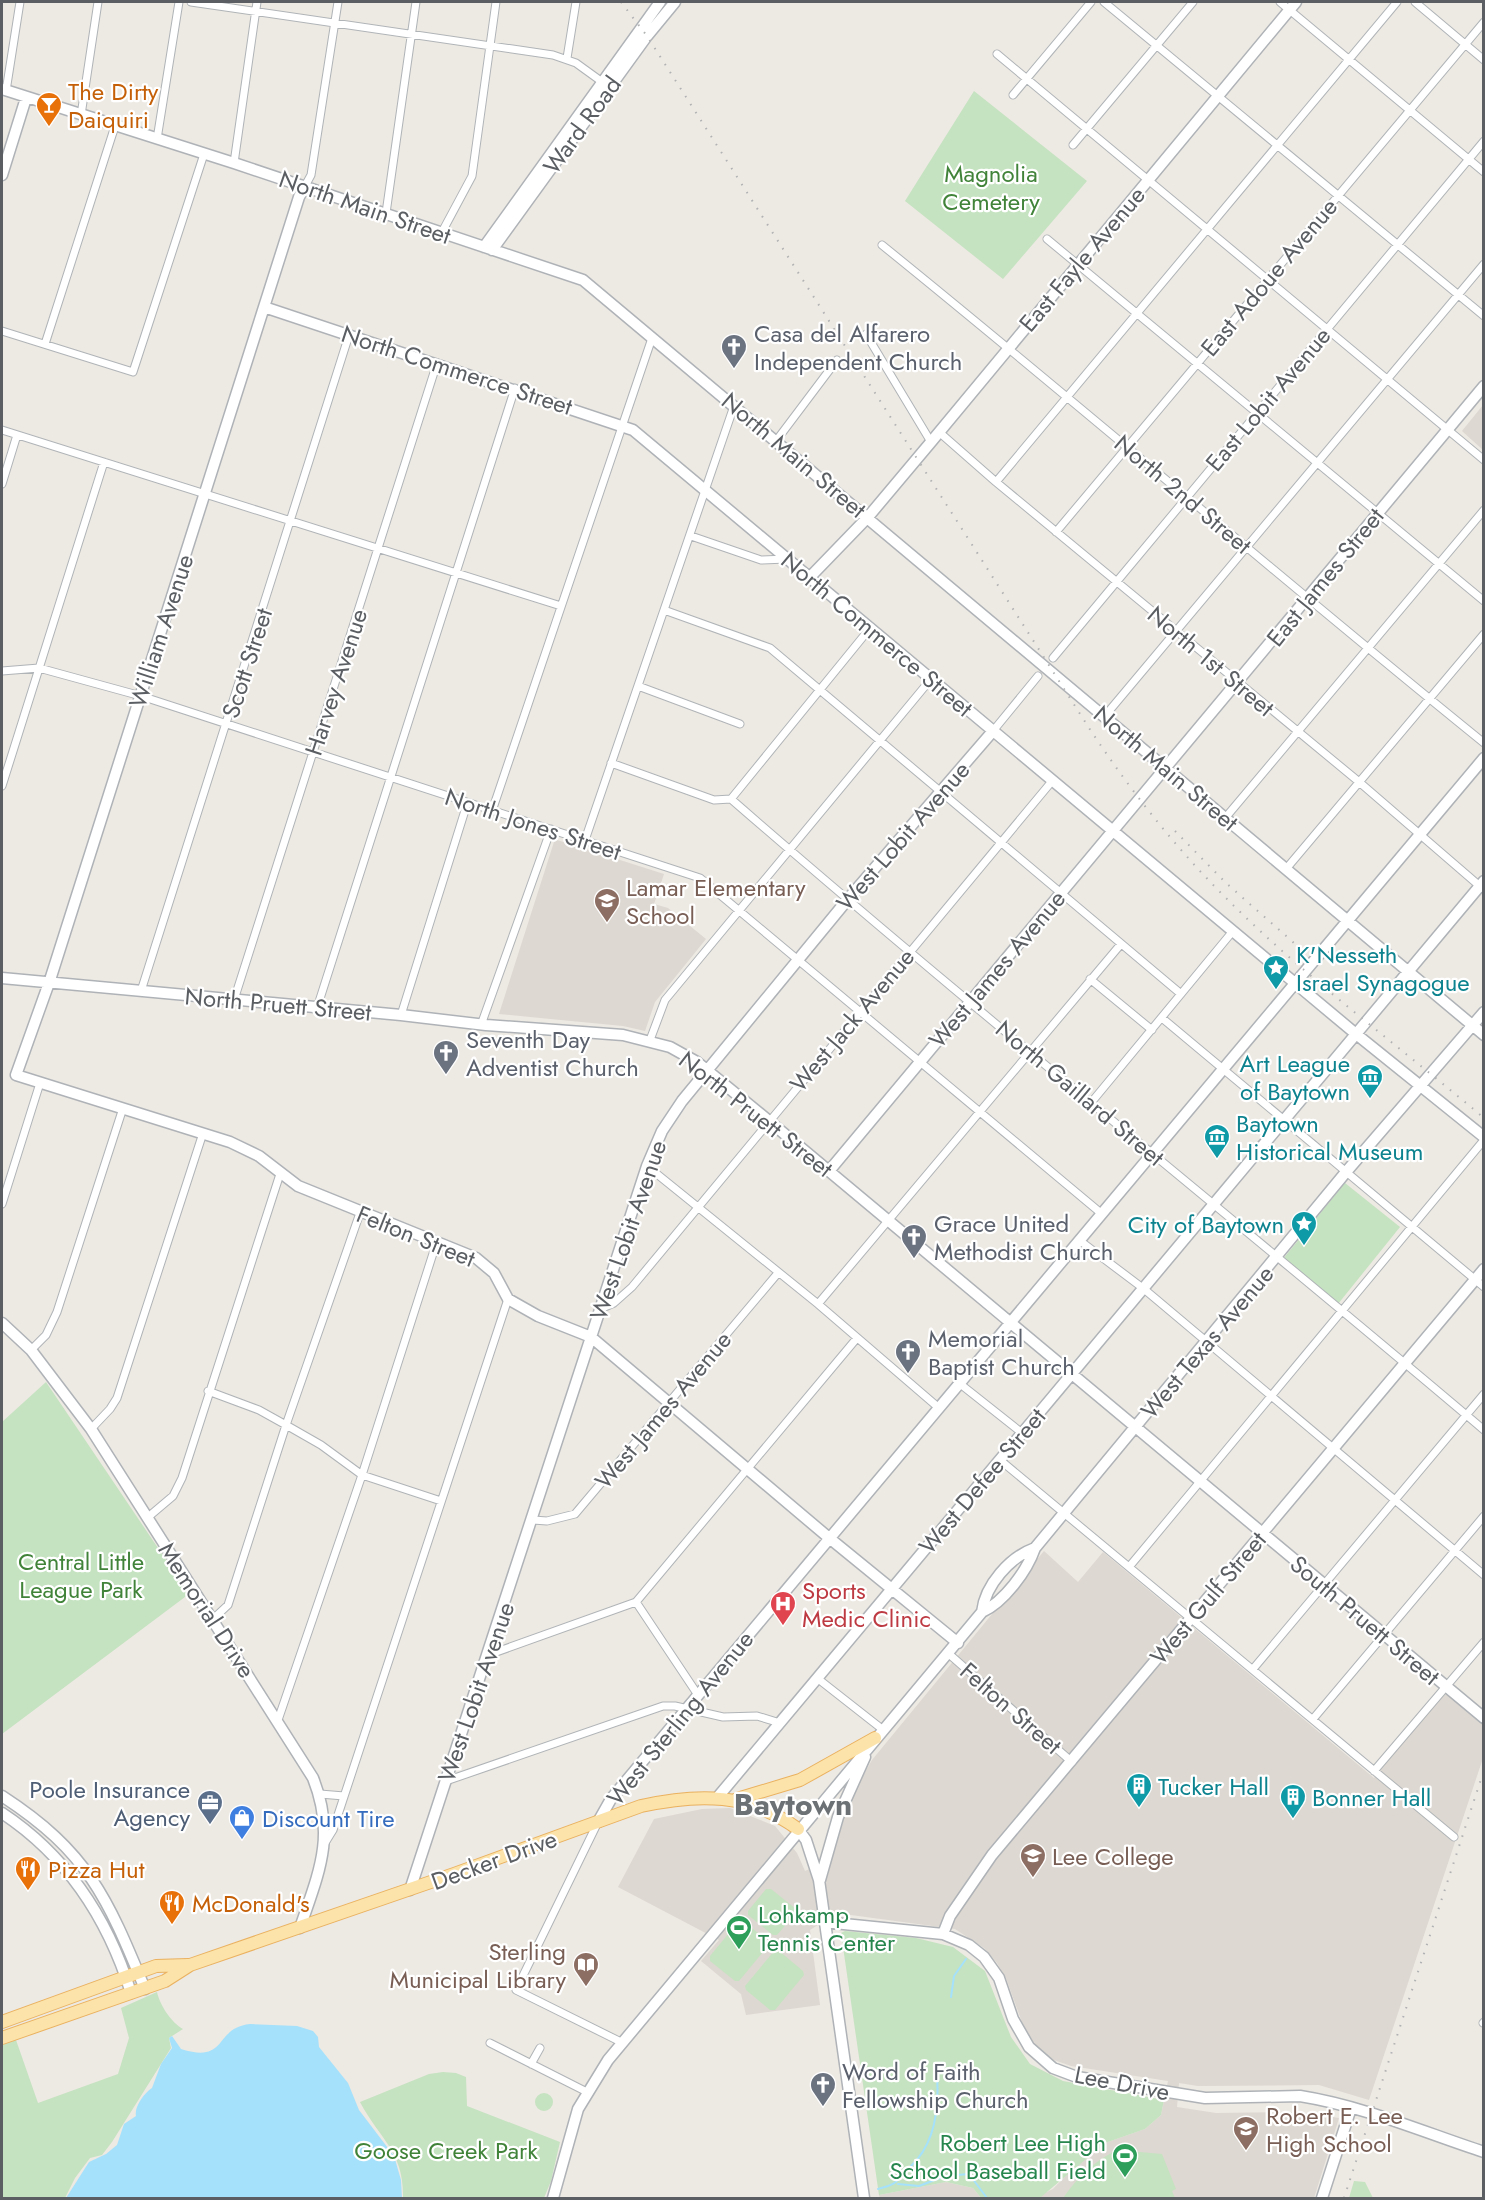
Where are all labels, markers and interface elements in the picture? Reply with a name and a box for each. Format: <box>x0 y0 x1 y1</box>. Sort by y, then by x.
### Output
street label: Ward Road <box>534 69 630 181</box>
place label: The Dirty Daiquiri <box>68 74 159 137</box>
bar icon: The Dirty Daiquiri <box>34 90 64 128</box>
park label: Magnolia Cemetery <box>942 156 1040 219</box>
street label: North Main Street <box>274 161 456 253</box>
street label: East Fayle Avenue <box>1011 179 1153 339</box>
street label: East Adoue Avenue <box>1192 190 1346 364</box>
street label: North Commerce Street <box>337 316 577 424</box>
place label: Casa del Alfarero Independent Church <box>754 316 962 379</box>
street label: East Lobit Avenue <box>1197 319 1339 479</box>
church icon: Casa del Alfarero Independent Church <box>719 332 749 370</box>
street label: North Main Street <box>714 384 874 526</box>
street label: North 2nd Street <box>1107 426 1260 562</box>
street label: East James Street <box>1258 500 1392 654</box>
street label: North Commerce Street <box>773 543 981 725</box>
street label: William Avenue <box>120 550 202 712</box>
street label: North 1st Street <box>1140 597 1282 725</box>
street label: Scott Street <box>213 603 281 722</box>
street label: Harvey Avenue <box>296 604 376 760</box>
street label: North Main Street <box>1086 697 1246 839</box>
street label: West Lobit Avenue <box>828 753 978 919</box>
street label: North Jones Street <box>440 779 626 869</box>
place label: Lamar Elementary School <box>626 870 806 933</box>
street label: West James Avenue <box>920 882 1074 1056</box>
school or university icon: Lamar Elementary School <box>592 886 622 924</box>
place label: K'Nesseth Israel Synagogue <box>1296 937 1470 1000</box>
street label: West Jack Avenue <box>781 941 923 1099</box>
place icon: K'Nesseth Israel Synagogue <box>1261 953 1291 991</box>
street label: North Pruett Street <box>183 978 373 1030</box>
street label: North Gaillard Street <box>988 1012 1172 1174</box>
place label: Seventh Day Adventist Church <box>466 1022 639 1085</box>
church icon: Seventh Day Adventist Church <box>431 1038 461 1076</box>
street label: North Pruett Street <box>671 1043 841 1186</box>
place label: Art League of Baytown <box>1240 1046 1350 1109</box>
museum icon: Art League of Baytown <box>1355 1062 1385 1100</box>
place label: Baytown Historical Museum <box>1236 1106 1424 1169</box>
museum icon: Baytown Historical Museum <box>1202 1122 1232 1160</box>
street label: West Lobit Avenue <box>581 1135 675 1325</box>
street label: Felton Street <box>351 1196 481 1276</box>
place label: Grace United Methodist Church <box>934 1206 1113 1269</box>
place label: City of Baytown <box>1128 1207 1284 1242</box>
place icon: City of Baytown <box>1289 1209 1319 1247</box>
church icon: Grace United Methodist Church <box>899 1222 929 1260</box>
street label: West Texas Avenue <box>1132 1258 1282 1426</box>
place label: Memorial Baptist Church <box>928 1321 1075 1384</box>
street label: West James Avenue <box>586 1323 740 1497</box>
church icon: Memorial Baptist Church <box>893 1337 923 1375</box>
street label: West Defee Street <box>910 1400 1054 1562</box>
street label: West Gulf Street <box>1142 1523 1275 1672</box>
street label: Memorial Drive <box>150 1535 264 1685</box>
park label: Central Little League Park <box>18 1544 144 1607</box>
street label: South Pruett Street <box>1282 1547 1448 1693</box>
place label: Sports Medic Clinic <box>802 1573 931 1636</box>
hospital icon: Sports Medic Clinic <box>768 1589 798 1627</box>
street label: West Lobit Avenue <box>429 1597 523 1787</box>
street label: West Sterling Avenue <box>598 1623 762 1813</box>
street label: Felton Street <box>952 1654 1070 1762</box>
place label: Tucker Hall <box>1158 1769 1269 1804</box>
building icon: Tucker Hall <box>1124 1771 1154 1809</box>
place label: Poole Insurance Agency <box>29 1772 190 1835</box>
place label: Bonner Hall <box>1312 1780 1431 1815</box>
building icon: Bonner Hall <box>1278 1782 1308 1820</box>
district label: Baytown <box>734 1783 852 1826</box>
office icon: Poole Insurance Agency <box>195 1788 225 1826</box>
place label: Discount Tire <box>262 1801 395 1836</box>
shop icon: Discount Tire <box>227 1803 257 1841</box>
street label: Decker Drive <box>426 1821 562 1899</box>
place label: Lee College <box>1052 1839 1174 1874</box>
school or university icon: Lee College <box>1018 1841 1048 1879</box>
place label: Pizza Hut <box>48 1852 145 1887</box>
restaurant icon: Pizza Hut <box>13 1854 43 1892</box>
place label: McDonald's <box>192 1886 310 1921</box>
restaurant icon: McDonald's <box>157 1888 187 1926</box>
place label: Lohkamp Tennis Center <box>758 1897 896 1960</box>
sports icon: Lohkamp Tennis Center <box>724 1913 754 1951</box>
place label: Sterling Municipal Library <box>389 1934 566 1997</box>
library icon: Sterling Municipal Library <box>571 1950 601 1988</box>
place label: Word of Faith Fellowship Church <box>842 2054 1029 2117</box>
street label: Lee Drive <box>1072 2057 1172 2109</box>
church icon: Word of Faith Fellowship Church <box>808 2070 838 2108</box>
place label: Robert E. Lee High School <box>1266 2098 1403 2161</box>
school or university icon: Robert E. Lee High School <box>1231 2114 1261 2152</box>
place label: Robert Lee High School Baseball Field <box>890 2125 1106 2188</box>
park label: Goose Creek Park <box>354 2133 538 2168</box>
sports icon: Robert Lee High School Baseball Field <box>1110 2141 1140 2179</box>

